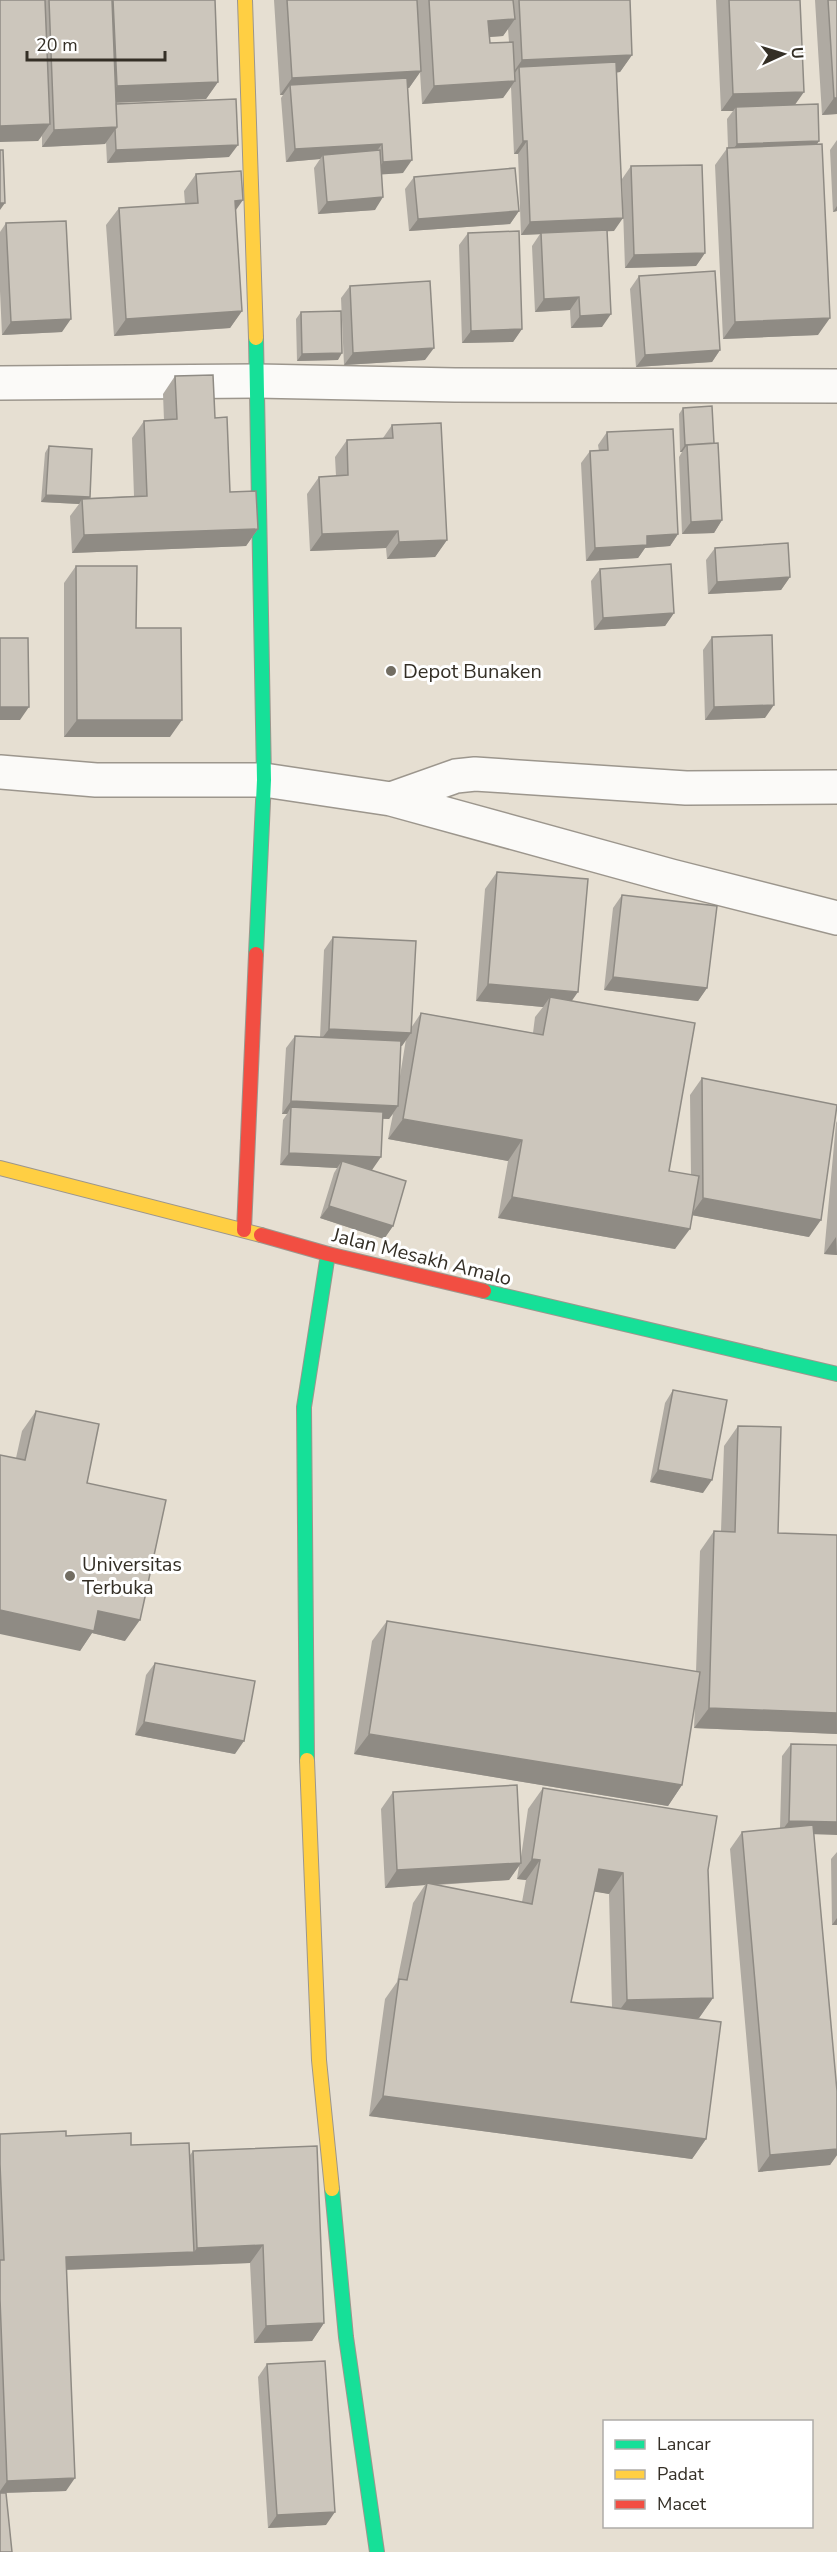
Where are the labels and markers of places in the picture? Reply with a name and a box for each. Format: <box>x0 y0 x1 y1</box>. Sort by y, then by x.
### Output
place label: Depot Bunaken <box>403 658 542 685</box>
marker: Depot Bunaken <box>384 664 398 678</box>
place label: Universitas Terbuka <box>82 1551 182 1601</box>
marker: Universitas Terbuka <box>63 1569 77 1583</box>

